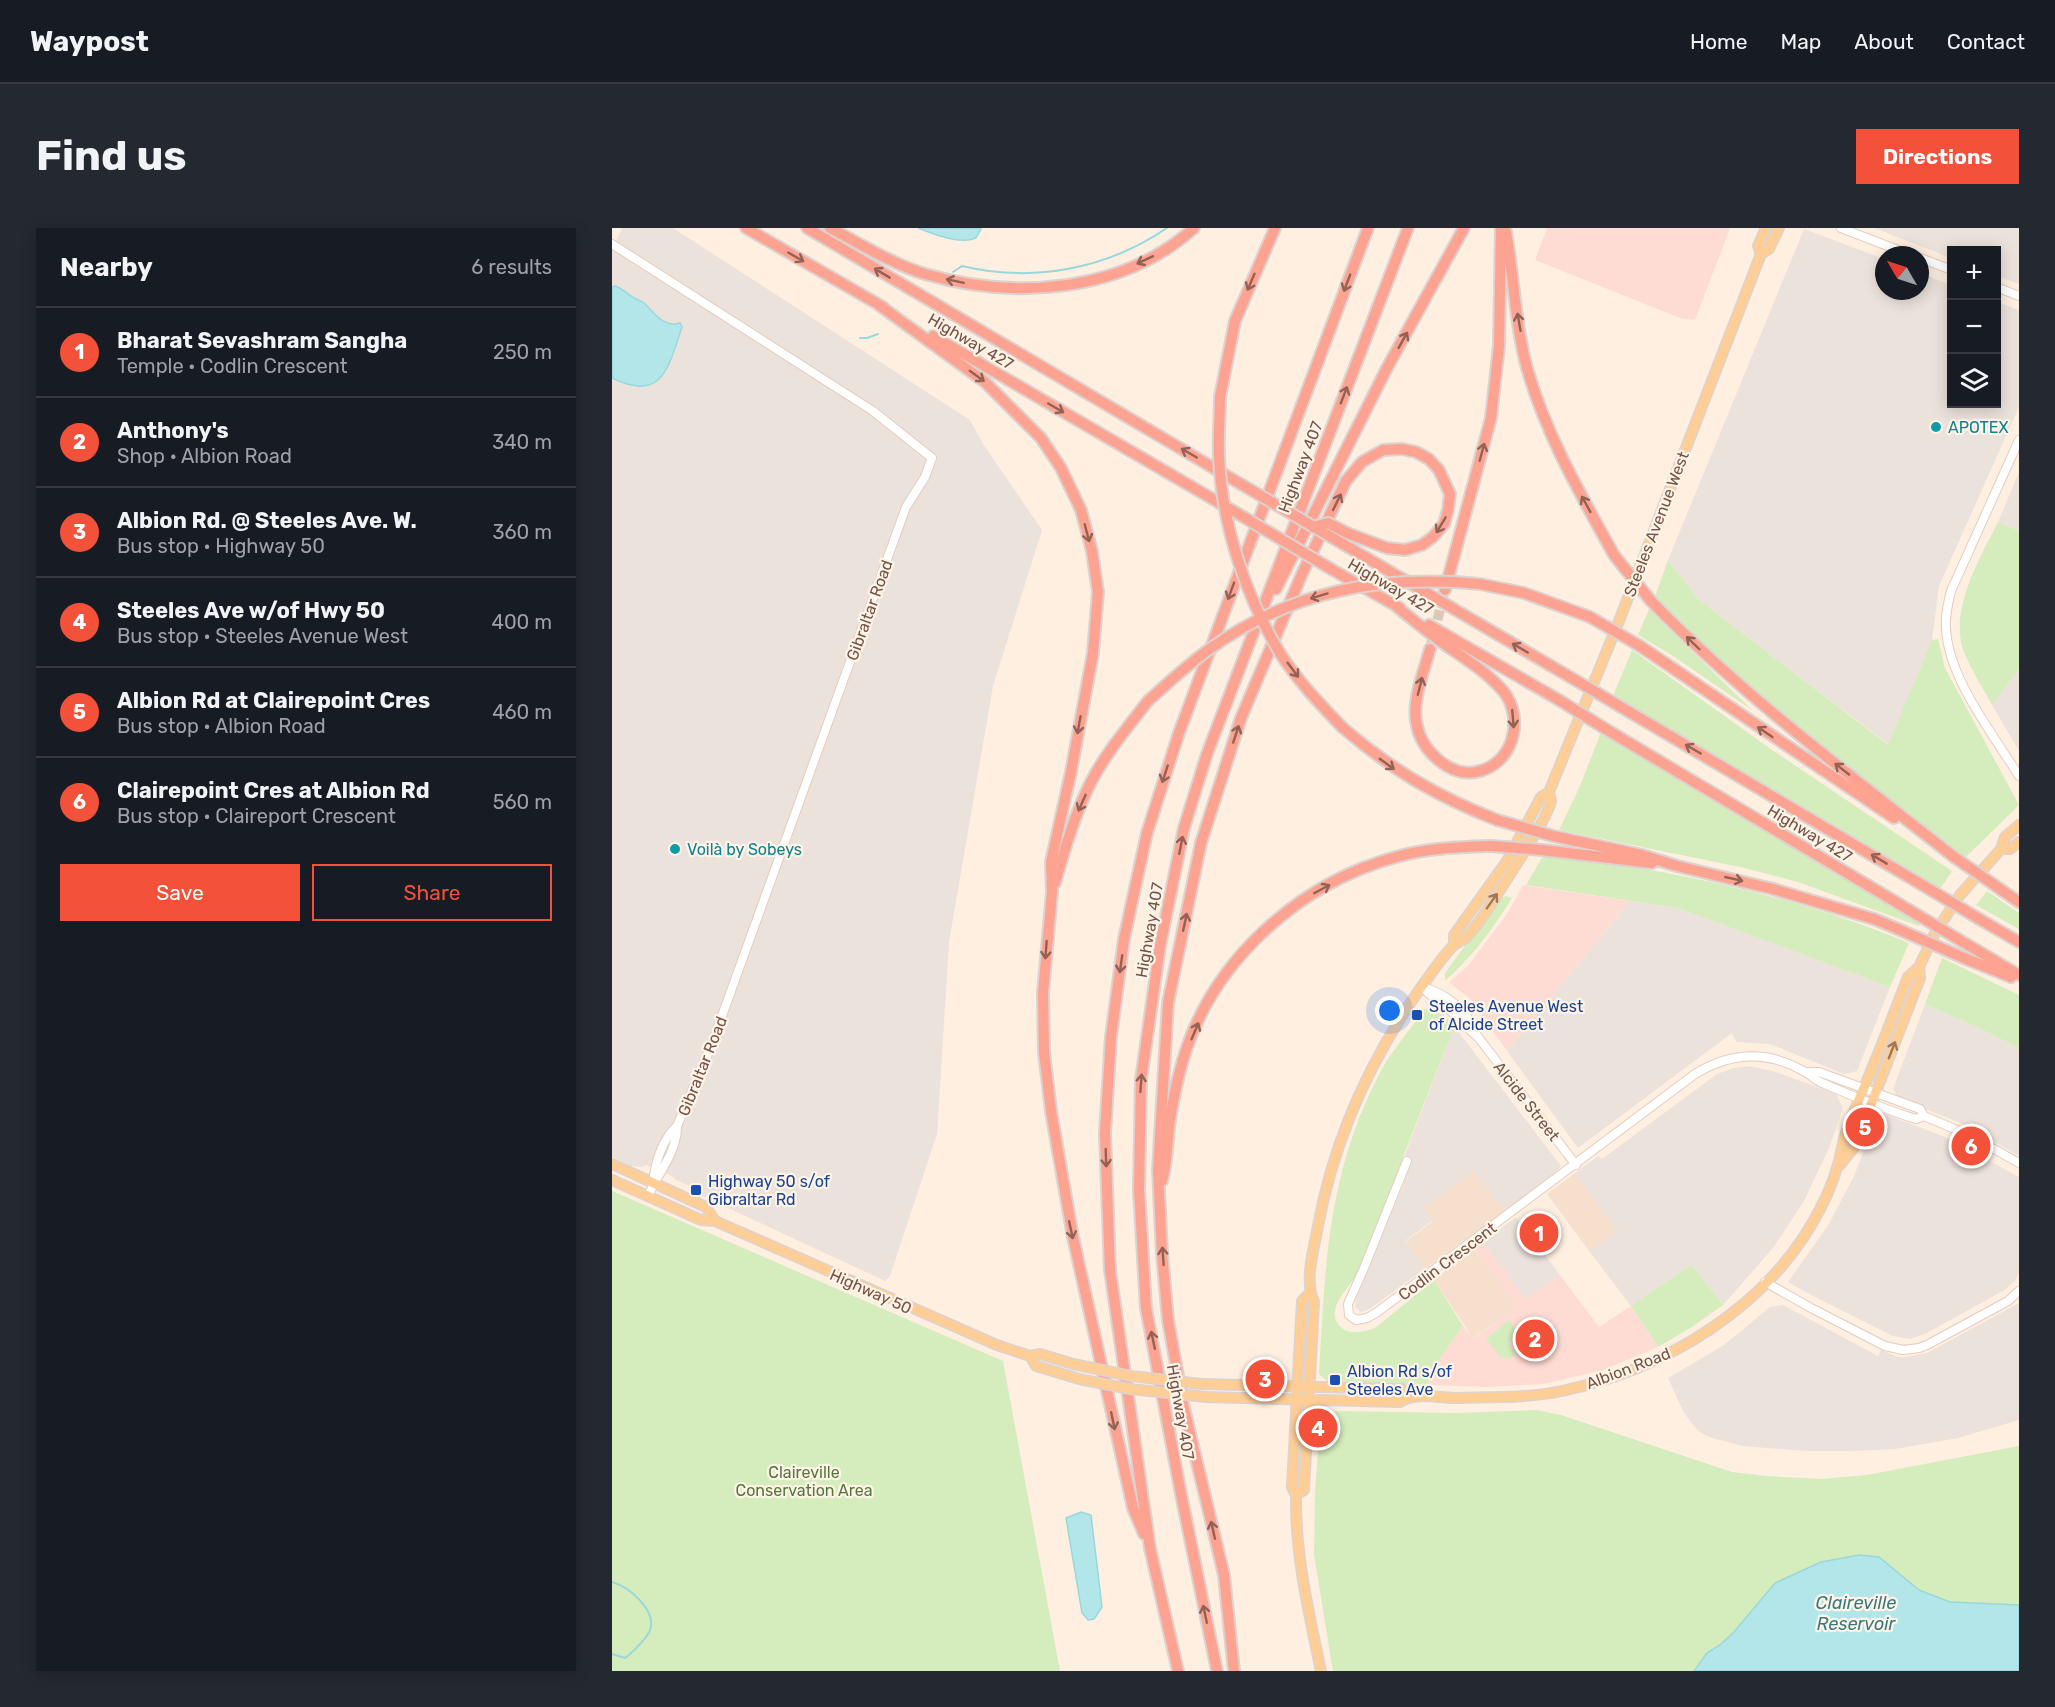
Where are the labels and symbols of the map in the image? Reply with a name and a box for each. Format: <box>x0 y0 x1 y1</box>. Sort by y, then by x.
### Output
north arrow <box>1875 246 1929 300</box>
one-way arrow <box>788 252 805 264</box>
one-way arrow <box>1136 254 1154 266</box>
one-way arrow <box>874 266 891 278</box>
one-way arrow <box>1245 272 1256 290</box>
one-way arrow <box>1340 273 1351 291</box>
one-way arrow <box>946 275 965 286</box>
street label: Highway 427 <box>925 309 1017 374</box>
one-way arrow <box>1513 313 1524 333</box>
one-way arrow <box>1398 331 1409 349</box>
one-way arrow <box>969 370 985 382</box>
one-way arrow <box>1339 386 1350 404</box>
one-way arrow <box>1047 403 1064 415</box>
place label: APOTEX <box>1948 418 2009 437</box>
street label: Highway 407 <box>1274 419 1327 516</box>
marker: APOTEX <box>1929 420 1943 434</box>
one-way arrow <box>1476 443 1488 462</box>
one-way arrow <box>1181 447 1198 459</box>
street label: Steeles Avenue West <box>1620 449 1693 600</box>
one-way arrow <box>1331 494 1343 512</box>
one-way arrow <box>1580 496 1592 513</box>
one-way arrow <box>1434 517 1447 534</box>
one-way arrow <box>1082 523 1093 542</box>
street label: Highway 427 <box>1345 554 1437 619</box>
street label: Gibraltar Road <box>842 557 896 663</box>
one-way arrow <box>1225 581 1236 600</box>
one-way arrow <box>1309 591 1328 602</box>
one-way arrow <box>1686 636 1701 650</box>
one-way arrow <box>1512 642 1529 654</box>
one-way arrow <box>1287 662 1300 678</box>
one-way arrow <box>1415 677 1427 696</box>
one-way arrow <box>1508 708 1519 728</box>
one-way arrow <box>1073 715 1084 735</box>
one-way arrow <box>1231 725 1242 744</box>
one-way arrow <box>1758 726 1774 738</box>
one-way arrow <box>1685 742 1702 754</box>
one-way arrow <box>1379 758 1395 770</box>
one-way arrow <box>1834 763 1850 776</box>
one-way arrow <box>1159 764 1170 783</box>
one-way arrow <box>1076 793 1087 811</box>
street label: Highway 427 <box>1764 801 1856 866</box>
one-way arrow <box>1176 836 1187 855</box>
place label: Voilà by Sobeys <box>687 840 802 859</box>
marker: Voilà by Sobeys <box>668 842 682 856</box>
one-way arrow <box>1871 852 1888 864</box>
one-way arrow <box>1724 874 1743 886</box>
street label: Highway 407 <box>1132 881 1167 979</box>
one-way arrow <box>1312 883 1330 894</box>
one-way arrow <box>1486 894 1498 910</box>
one-way arrow <box>1180 913 1191 933</box>
one-way arrow <box>1040 940 1051 960</box>
one-way arrow <box>1115 953 1126 973</box>
your location <box>1375 996 1404 1025</box>
place label: Steeles Avenue West of Alcide Street <box>1429 997 1583 1034</box>
marker: Steeles Avenue West of Alcide Street <box>1410 1008 1424 1022</box>
street label: Gibraltar Road <box>674 1014 731 1119</box>
one-way arrow <box>1190 1023 1201 1041</box>
one-way arrow <box>1887 1041 1898 1059</box>
street label: Alcide Street <box>1490 1058 1564 1145</box>
one-way arrow <box>1136 1073 1147 1093</box>
pin: 5 <box>1846 1104 1884 1150</box>
pin: 6 <box>1952 1124 1990 1168</box>
one-way arrow <box>1100 1147 1112 1167</box>
place label: Highway 50 s/of Gibraltar Rd <box>708 1172 831 1209</box>
marker: Highway 50 s/of Gibraltar Rd <box>689 1183 703 1197</box>
pin: 1 <box>1520 1210 1558 1256</box>
street label: Codlin Crescent <box>1394 1218 1500 1305</box>
one-way arrow <box>1066 1220 1077 1240</box>
one-way arrow <box>1157 1247 1168 1267</box>
street label: Highway 50 <box>827 1265 915 1318</box>
pin: 2 <box>1516 1316 1554 1362</box>
one-way arrow <box>1146 1330 1158 1349</box>
street label: Albion Road <box>1583 1344 1673 1393</box>
pin: 3 <box>1246 1356 1284 1402</box>
place label: Albion Rd s/of Steeles Ave <box>1347 1362 1453 1399</box>
street label: Highway 407 <box>1163 1363 1198 1461</box>
marker: Albion Rd s/of Steeles Ave <box>1328 1373 1342 1387</box>
pin: 4 <box>1298 1406 1338 1450</box>
one-way arrow <box>1108 1411 1120 1430</box>
park label: Claireville Conservation Area <box>736 1463 872 1500</box>
one-way arrow <box>1207 1521 1219 1540</box>
water label: Claireville Reservoir <box>1816 1592 1897 1635</box>
one-way arrow <box>1199 1604 1210 1624</box>

